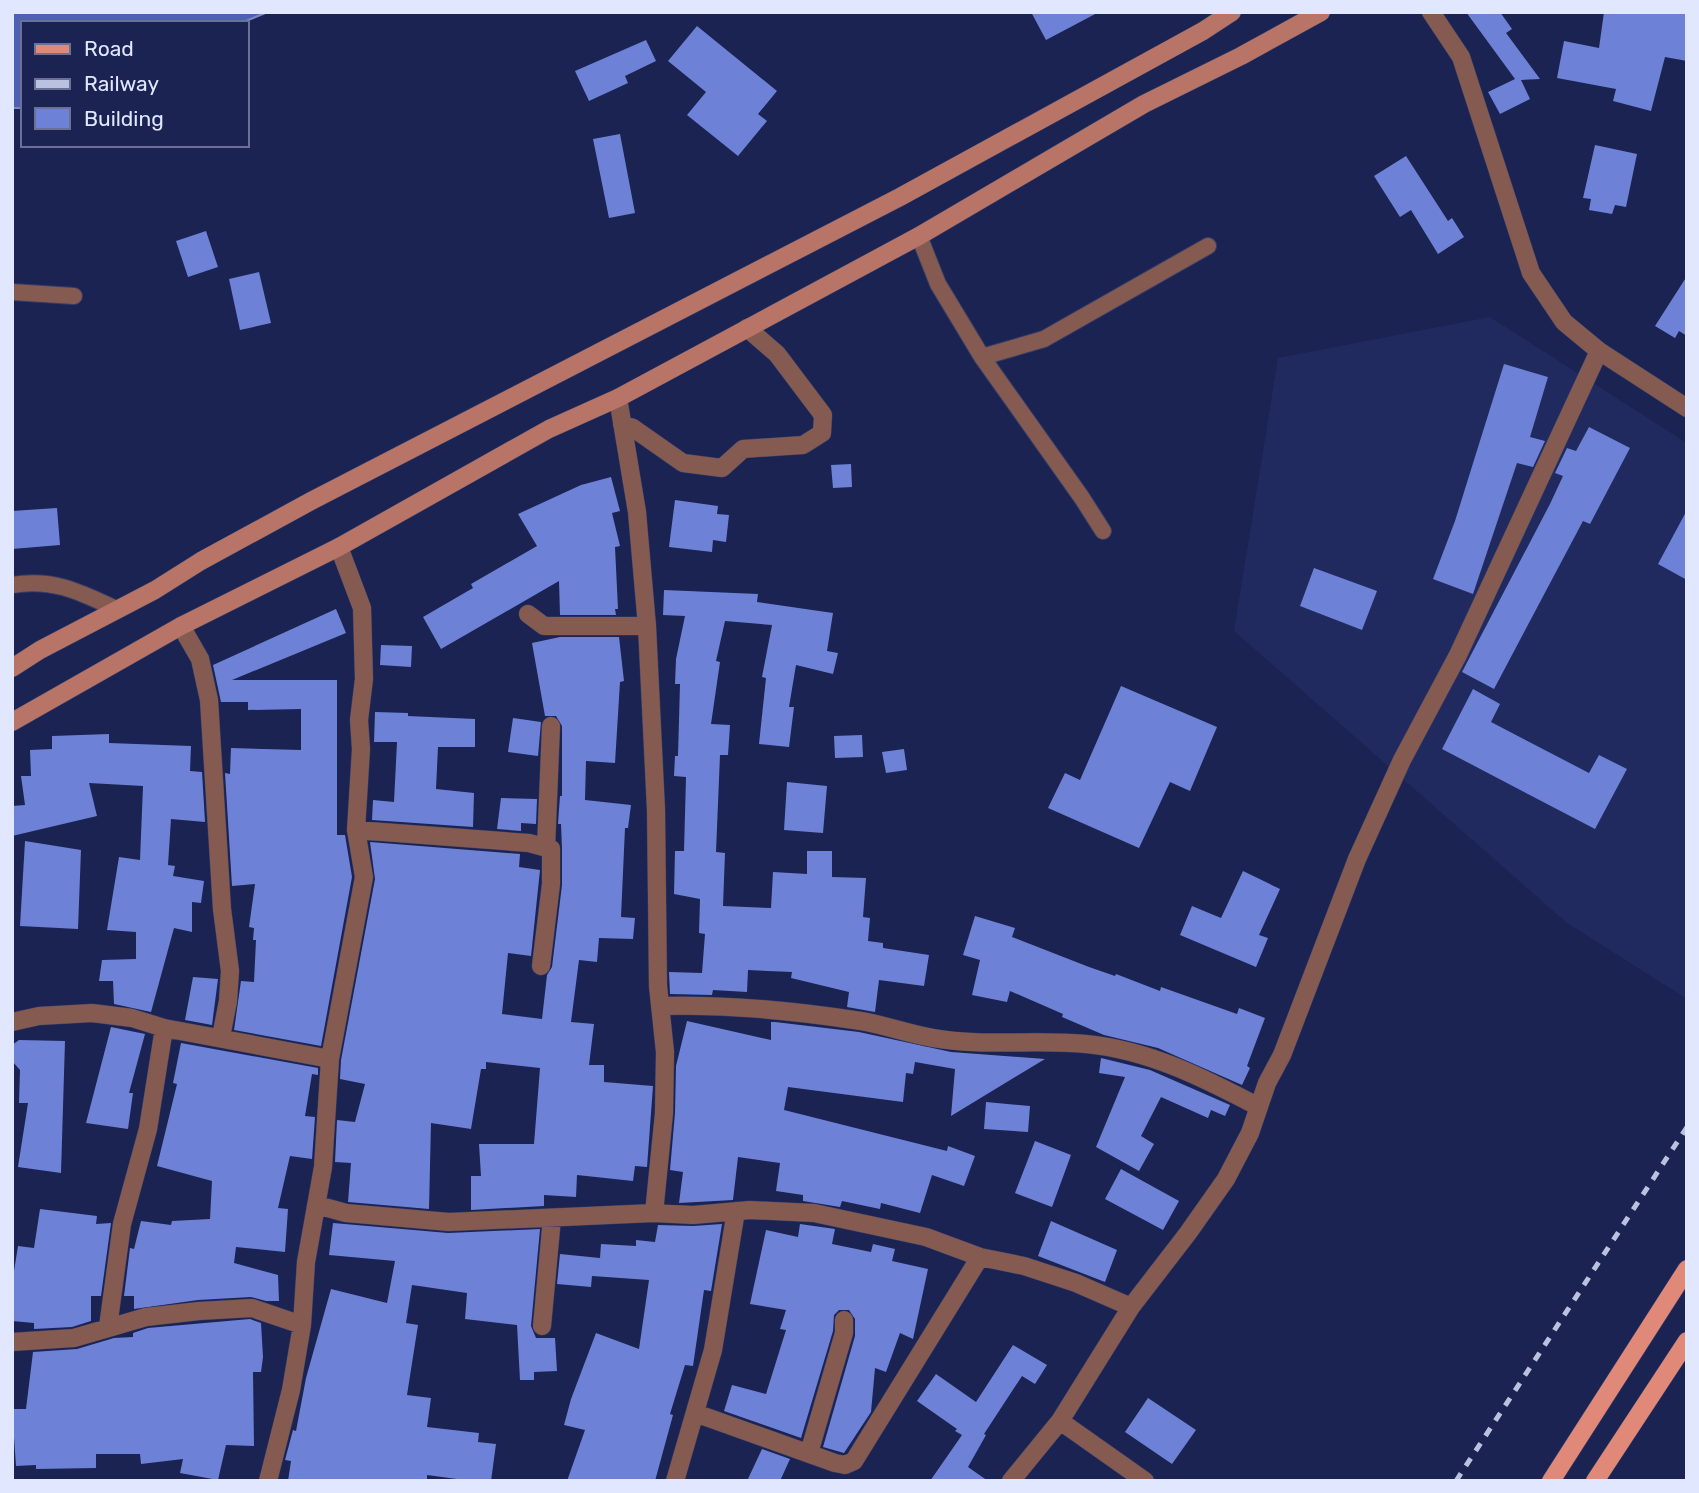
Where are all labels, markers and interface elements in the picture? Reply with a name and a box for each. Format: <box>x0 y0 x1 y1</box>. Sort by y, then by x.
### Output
legend <box>21 21 248 147</box>
text: Road <box>84 36 134 61</box>
text: Railway <box>84 71 159 96</box>
text: Building <box>84 106 164 131</box>

